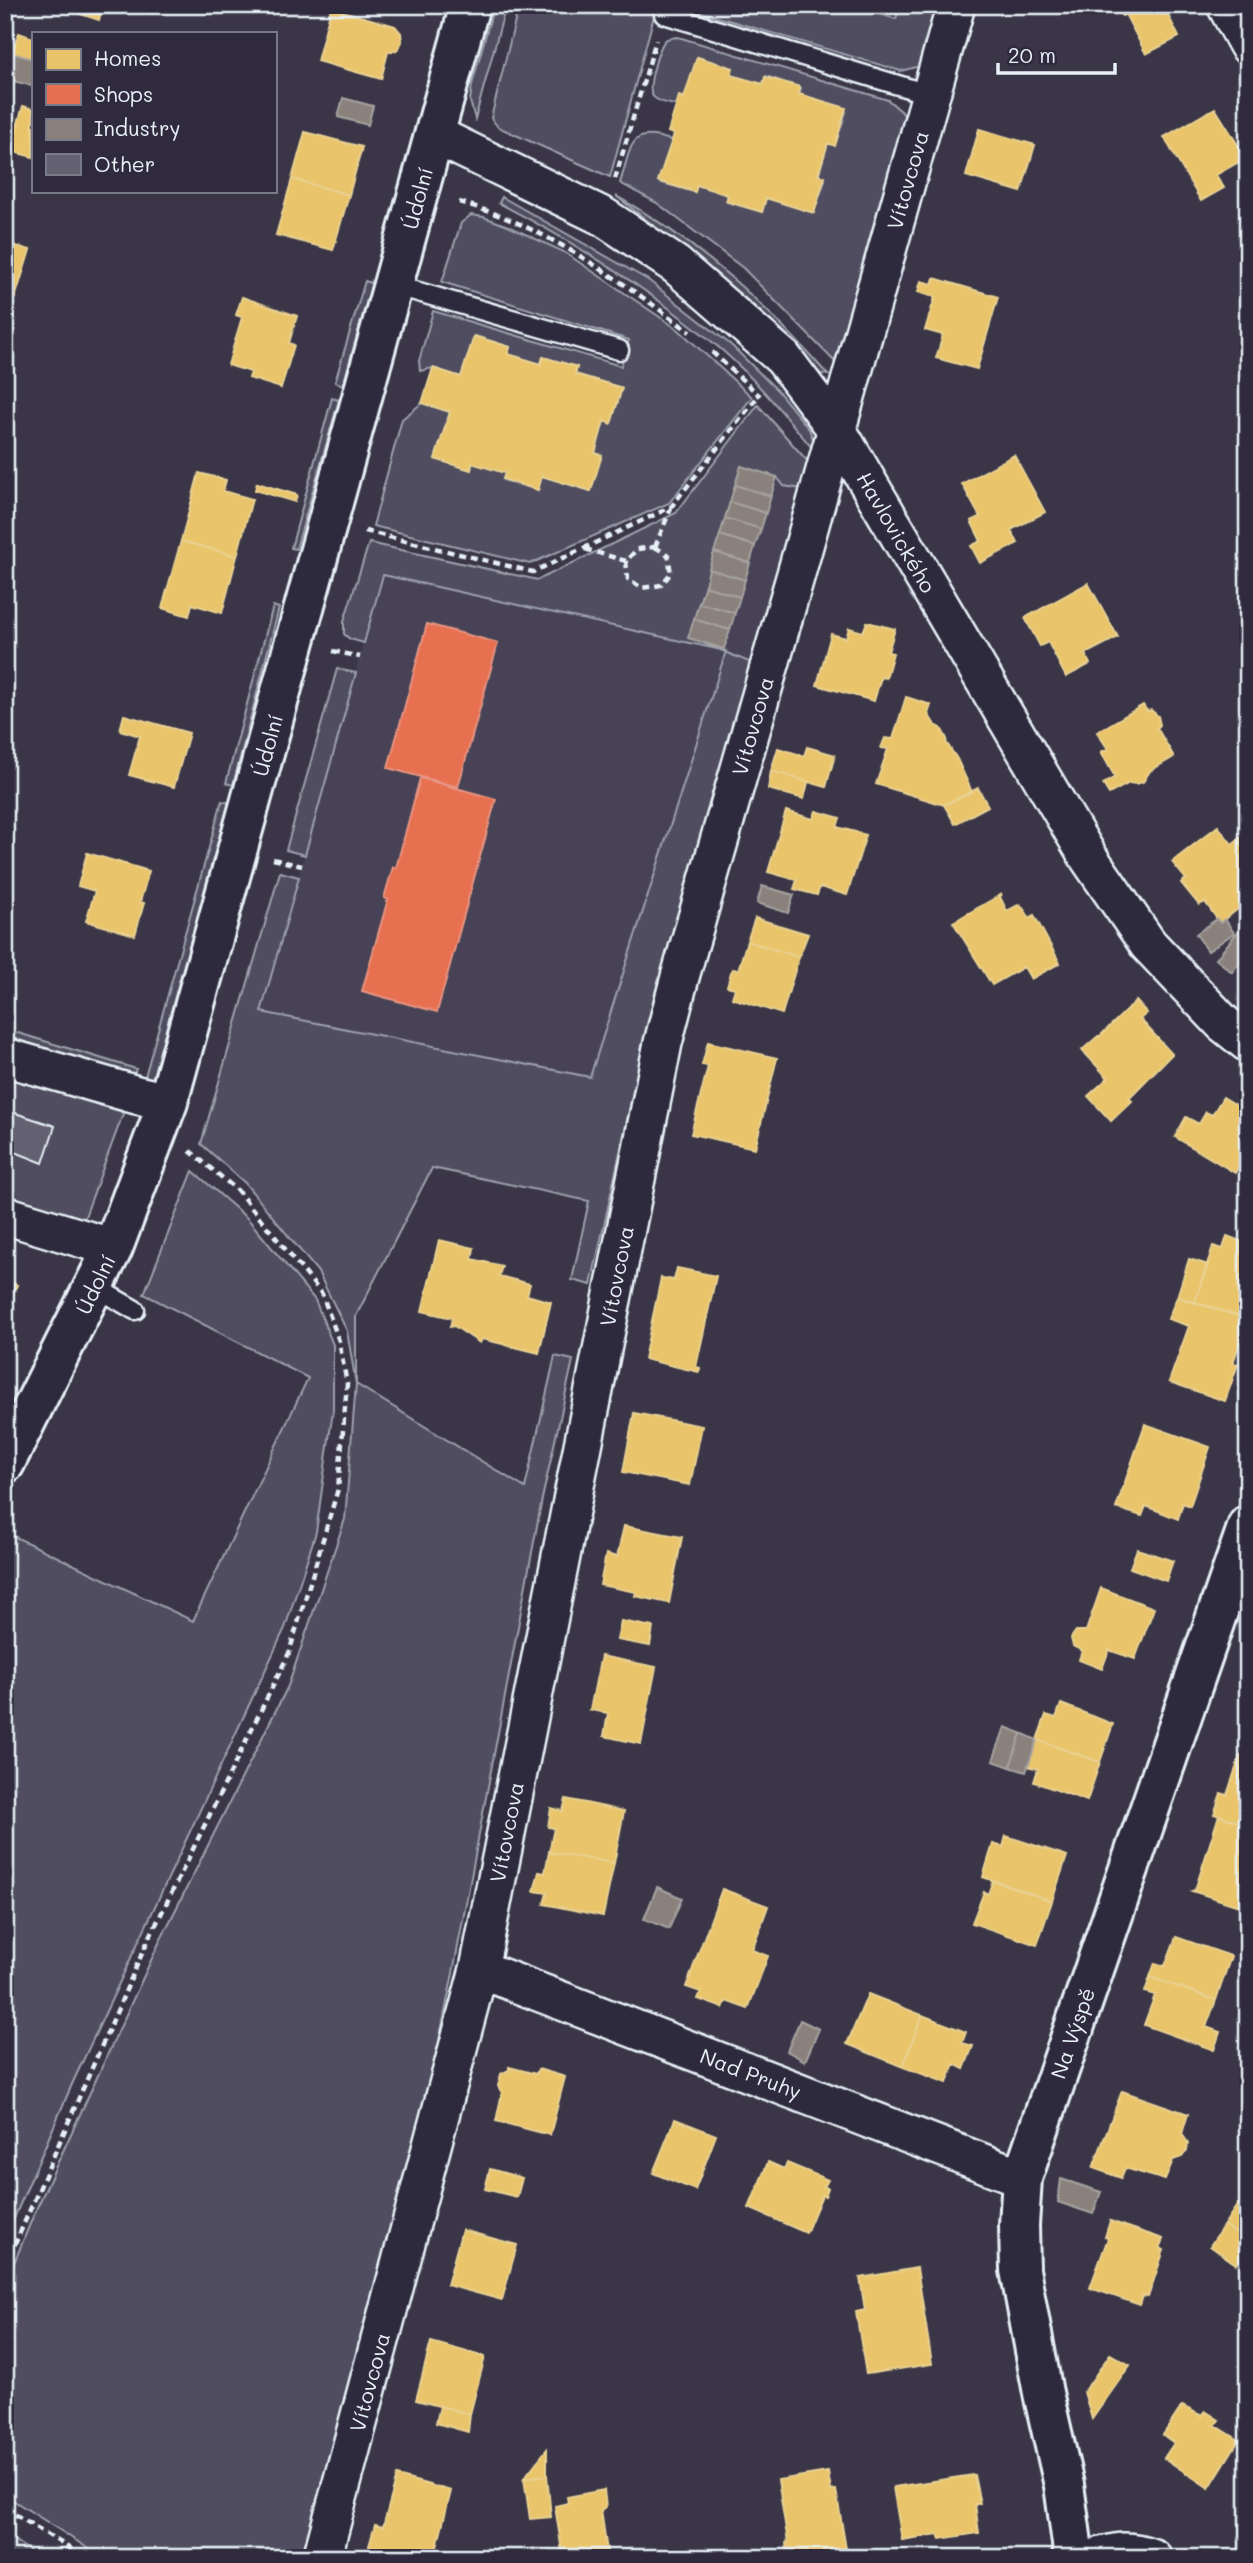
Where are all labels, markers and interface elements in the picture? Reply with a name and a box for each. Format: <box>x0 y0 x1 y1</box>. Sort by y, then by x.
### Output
legend <box>32 32 276 192</box>
scale bar <box>998 32 1115 76</box>
text: 20 m <box>1008 41 1056 68</box>
text: Homes <box>94 44 161 71</box>
text: Shops <box>94 80 153 107</box>
text: Industry <box>94 114 181 141</box>
street label: Vítovcova <box>880 127 934 233</box>
text: Other <box>94 150 155 177</box>
street label: Údolní <box>396 164 438 232</box>
street label: Havlovického <box>852 467 942 597</box>
street label: Vítovcova <box>725 673 779 779</box>
street label: Údolní <box>246 711 288 779</box>
street label: Vítovcova <box>593 1223 639 1329</box>
street label: Údolní <box>69 1250 121 1318</box>
street label: Vítovcova <box>483 1779 529 1885</box>
street label: Na Výspě <box>1044 1984 1100 2082</box>
street label: Nad Pruhy <box>697 2041 805 2105</box>
street label: Vítovcova <box>343 2329 395 2435</box>

